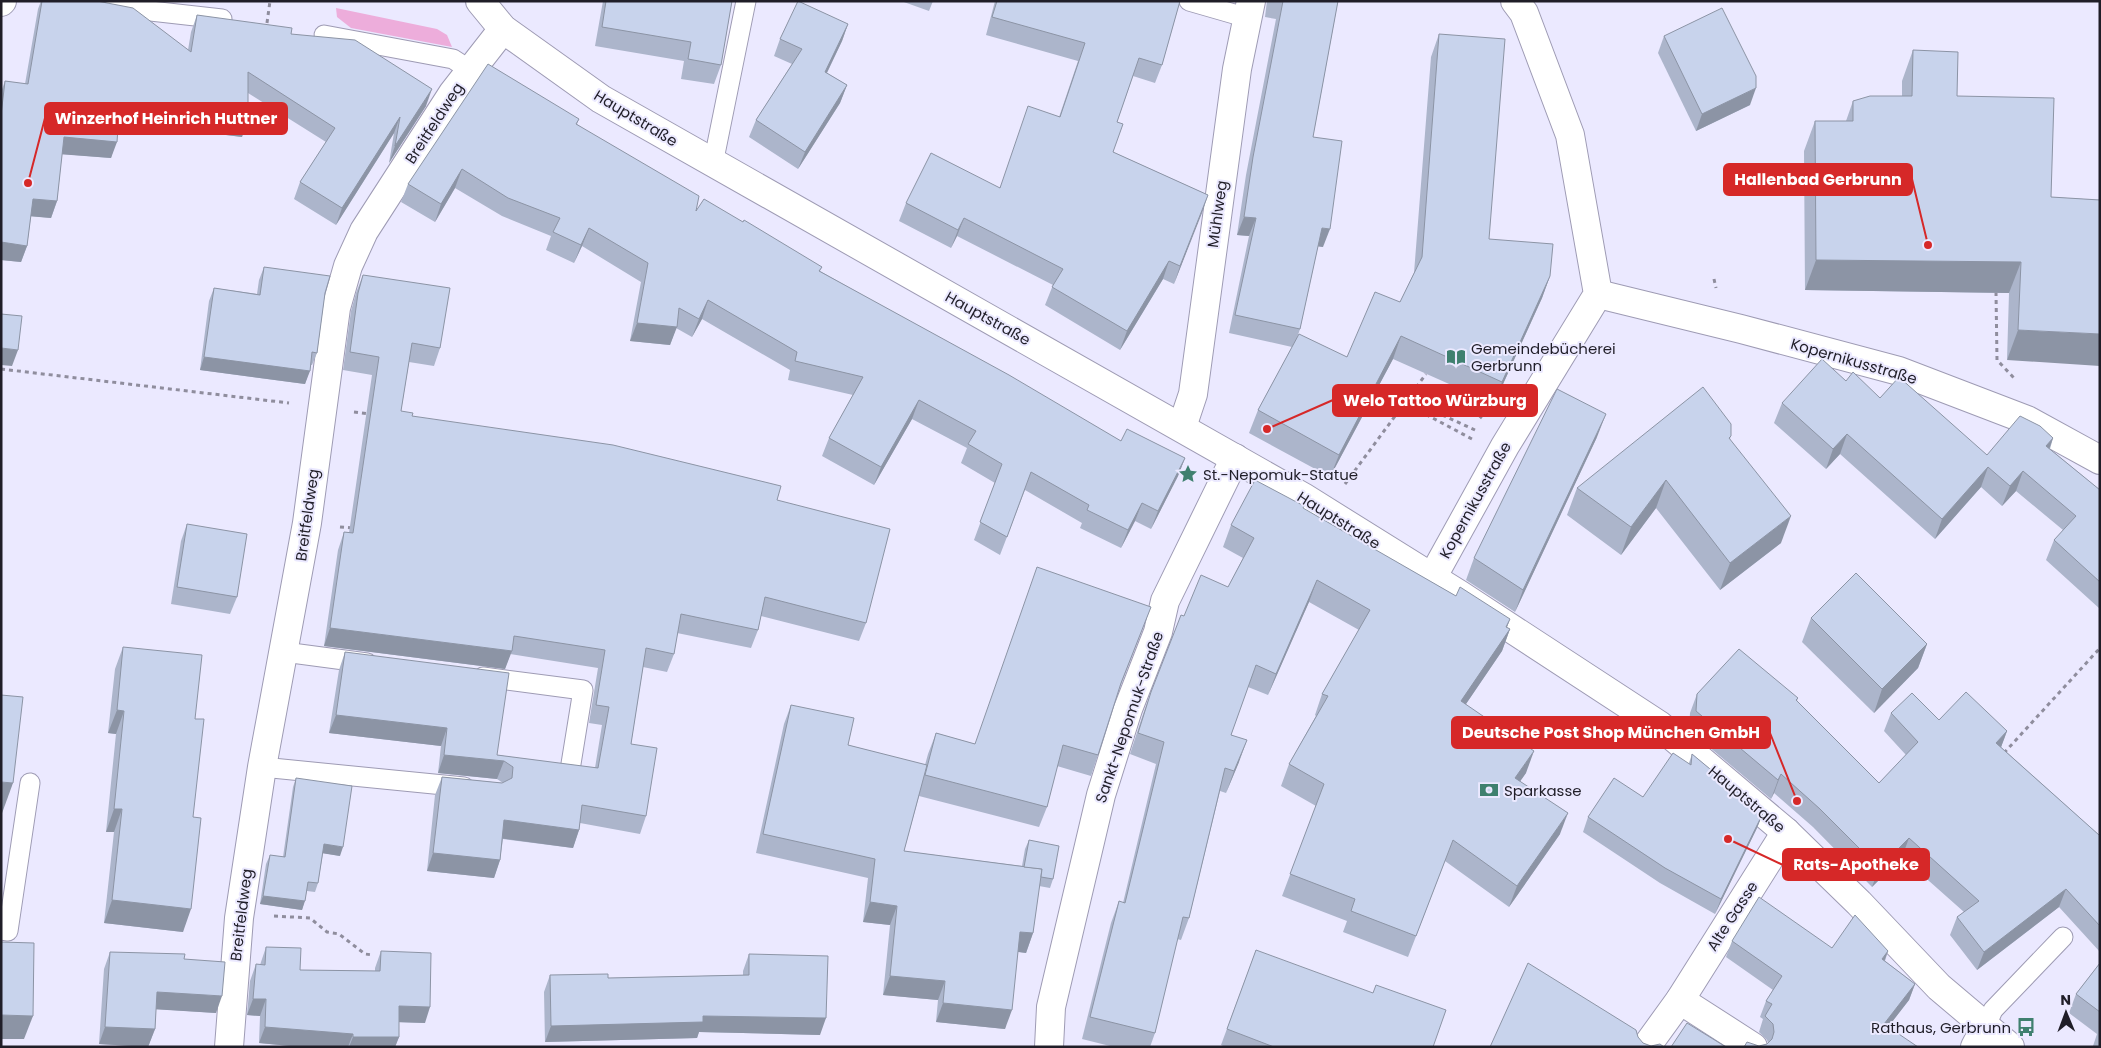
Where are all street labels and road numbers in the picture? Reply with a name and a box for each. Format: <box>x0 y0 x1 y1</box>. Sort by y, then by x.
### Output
street label: Breitfeldweg <box>400 78 468 168</box>
street label: Hauptstraße <box>590 85 682 151</box>
street label: Mühlweg <box>1202 179 1232 249</box>
street label: Hauptstraße <box>942 286 1034 350</box>
street label: Kopernikusstraße <box>1788 333 1920 389</box>
street label: Kopernikusstraße <box>1434 438 1516 562</box>
street label: Breitfeldweg <box>290 467 324 563</box>
street label: Hauptstraße <box>1293 486 1385 554</box>
street label: Sankt-Nepomuk-Straße <box>1090 628 1168 806</box>
street label: Hauptstraße <box>1704 761 1790 837</box>
street label: Breitfeldweg <box>225 868 257 962</box>
street label: Alte Gasse <box>1702 877 1762 955</box>

